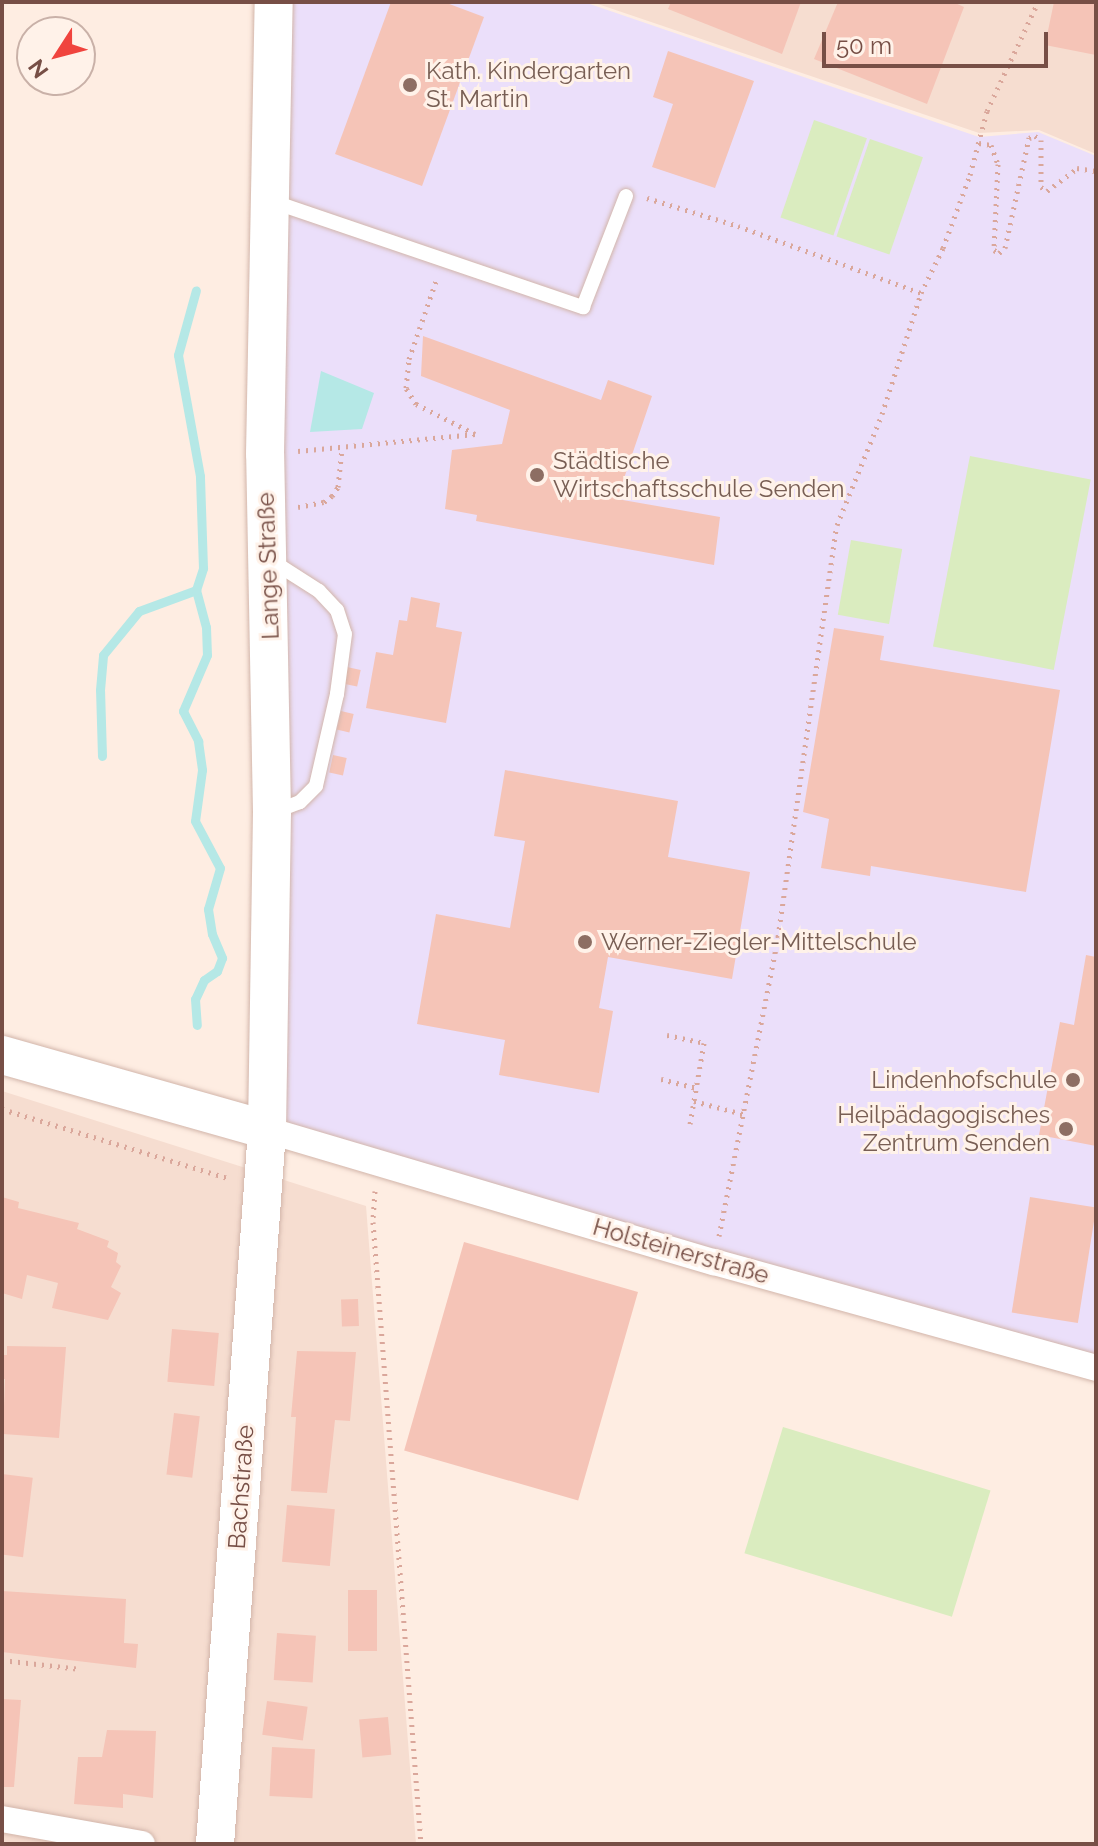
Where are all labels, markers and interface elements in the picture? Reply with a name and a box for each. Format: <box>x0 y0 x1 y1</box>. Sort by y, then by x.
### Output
north arrow <box>16 16 96 96</box>
scale bar <box>826 16 1052 66</box>
text: 50 m <box>836 31 892 60</box>
text: N <box>23 55 54 83</box>
place label: Kath. Kindergarten St. Martin <box>426 57 631 113</box>
marker: Kath. Kindergarten St. Martin <box>401 76 419 94</box>
place label: Städtische Wirtschaftsschule Senden <box>553 447 845 503</box>
marker: Städtische Wirtschaftsschule Senden <box>528 466 546 484</box>
street label: Lange Straße <box>251 492 285 640</box>
place label: Werner-Ziegler-Mittelschule <box>601 928 917 956</box>
marker: Werner-Ziegler-Mittelschule <box>576 933 594 951</box>
place label: Lindenhofschule <box>871 1066 1057 1094</box>
marker: Lindenhofschule <box>1064 1071 1082 1089</box>
place label: Heilpädagogisches Zentrum Senden <box>837 1101 1050 1157</box>
marker: Heilpädagogisches Zentrum Senden <box>1057 1120 1075 1138</box>
street label: Holsteinerstraße <box>590 1212 772 1290</box>
street label: Bachstraße <box>222 1424 260 1550</box>

